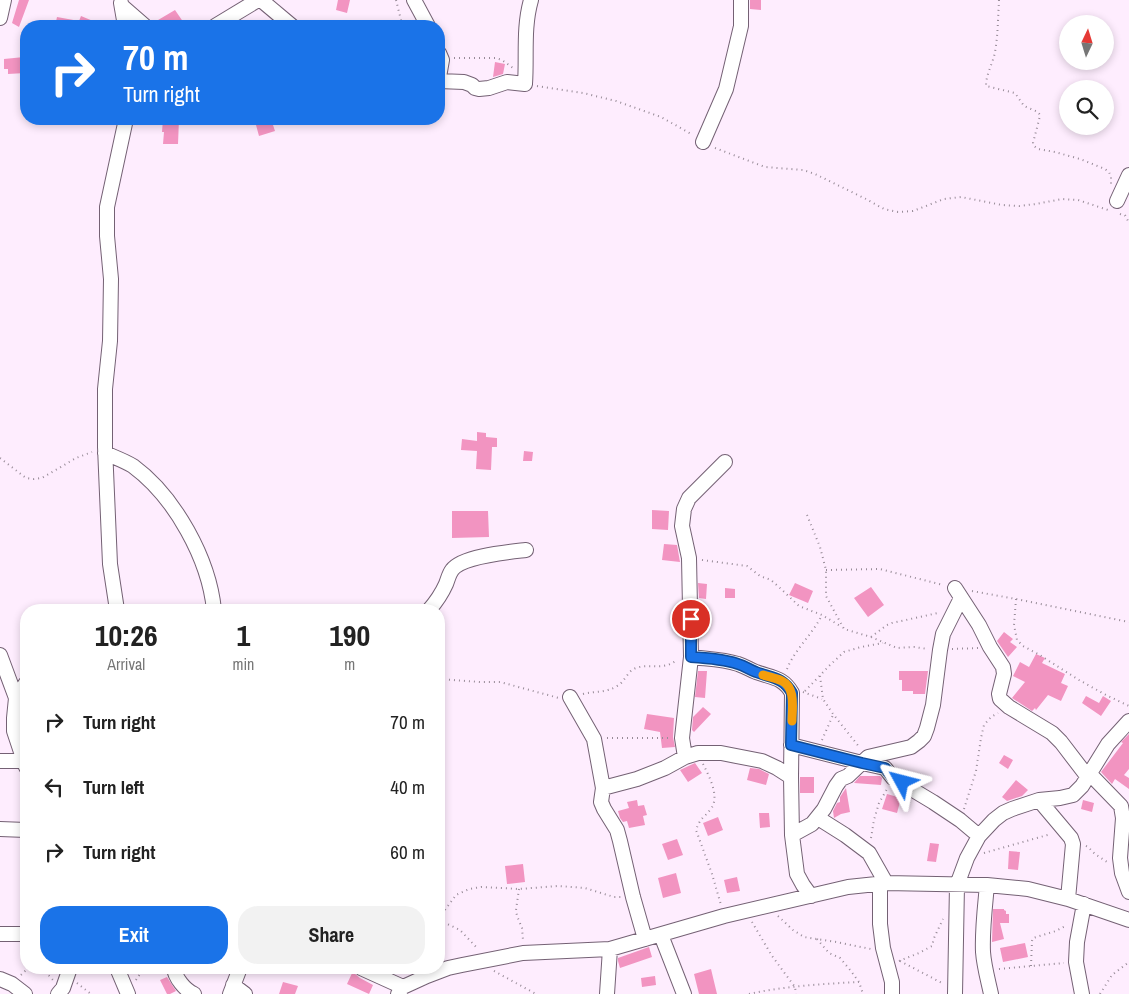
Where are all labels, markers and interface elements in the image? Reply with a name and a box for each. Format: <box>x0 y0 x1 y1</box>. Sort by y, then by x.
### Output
north arrow <box>1059 15 1114 70</box>
map controls <box>1059 15 1114 135</box>
text: 70 m <box>123 34 188 81</box>
icon: right <box>40 40 105 105</box>
text: Turn right <box>123 79 200 109</box>
button: search <box>1059 80 1114 135</box>
pin <box>670 598 712 640</box>
icon: arrive <box>677 605 705 633</box>
text: 10:26 <box>95 615 158 655</box>
text: 1 <box>237 615 250 655</box>
text: 190 <box>329 615 370 655</box>
text: Arrival <box>107 653 145 675</box>
text: min <box>232 653 254 675</box>
text: m <box>344 653 355 675</box>
icon: right <box>40 708 68 736</box>
text: Turn right <box>83 709 155 735</box>
text: 70 m <box>390 709 425 735</box>
position arrow <box>875 755 927 807</box>
icon: left <box>40 773 68 801</box>
text: Turn left <box>83 774 144 800</box>
text: 40 m <box>390 774 425 800</box>
icon: right <box>40 838 68 866</box>
text: Turn right <box>83 839 155 865</box>
text: 60 m <box>390 839 425 865</box>
button: Exit <box>40 906 228 964</box>
button: Share <box>238 906 425 964</box>

